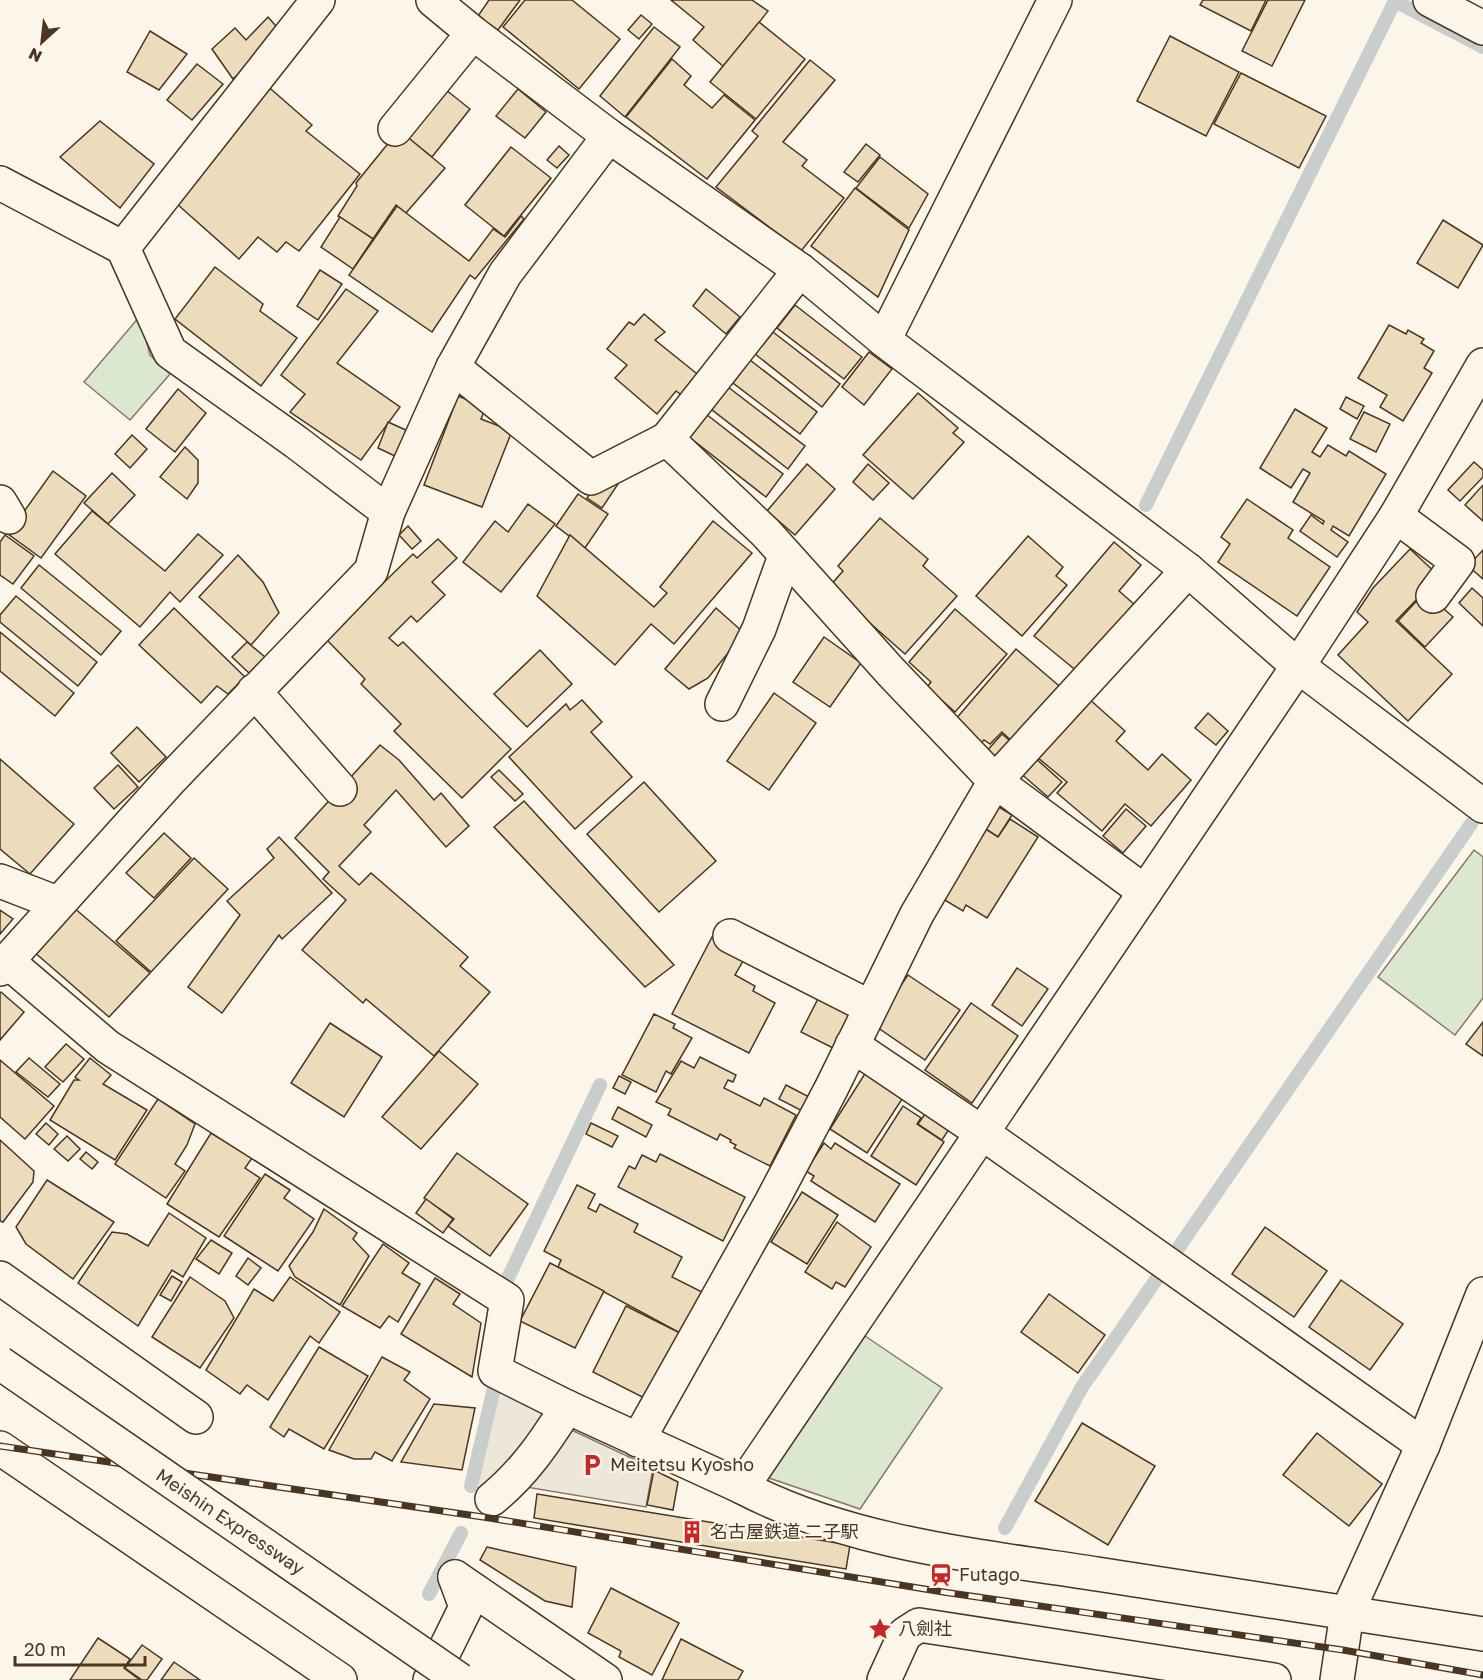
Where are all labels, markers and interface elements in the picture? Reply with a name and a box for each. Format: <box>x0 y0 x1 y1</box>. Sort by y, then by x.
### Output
north arrow <box>12 12 72 72</box>
text: N <box>25 44 45 67</box>
parking icon: Meitetsu Kyosho <box>579 1452 605 1478</box>
place label: Meitetsu Kyosho <box>610 1453 754 1475</box>
street label: Meishin Expressway <box>152 1463 309 1579</box>
building icon: 名古屋鉄道 二子駅 <box>679 1519 705 1545</box>
place label: 名古屋鉄道 二子駅 <box>710 1520 859 1542</box>
station icon: Futago <box>928 1562 954 1588</box>
place label: Futago <box>959 1563 1020 1585</box>
place icon: 八劍社 <box>867 1616 893 1642</box>
place label: 八劍社 <box>898 1617 952 1639</box>
scale bar <box>15 1629 146 1667</box>
text: 20 m <box>24 1638 66 1660</box>

